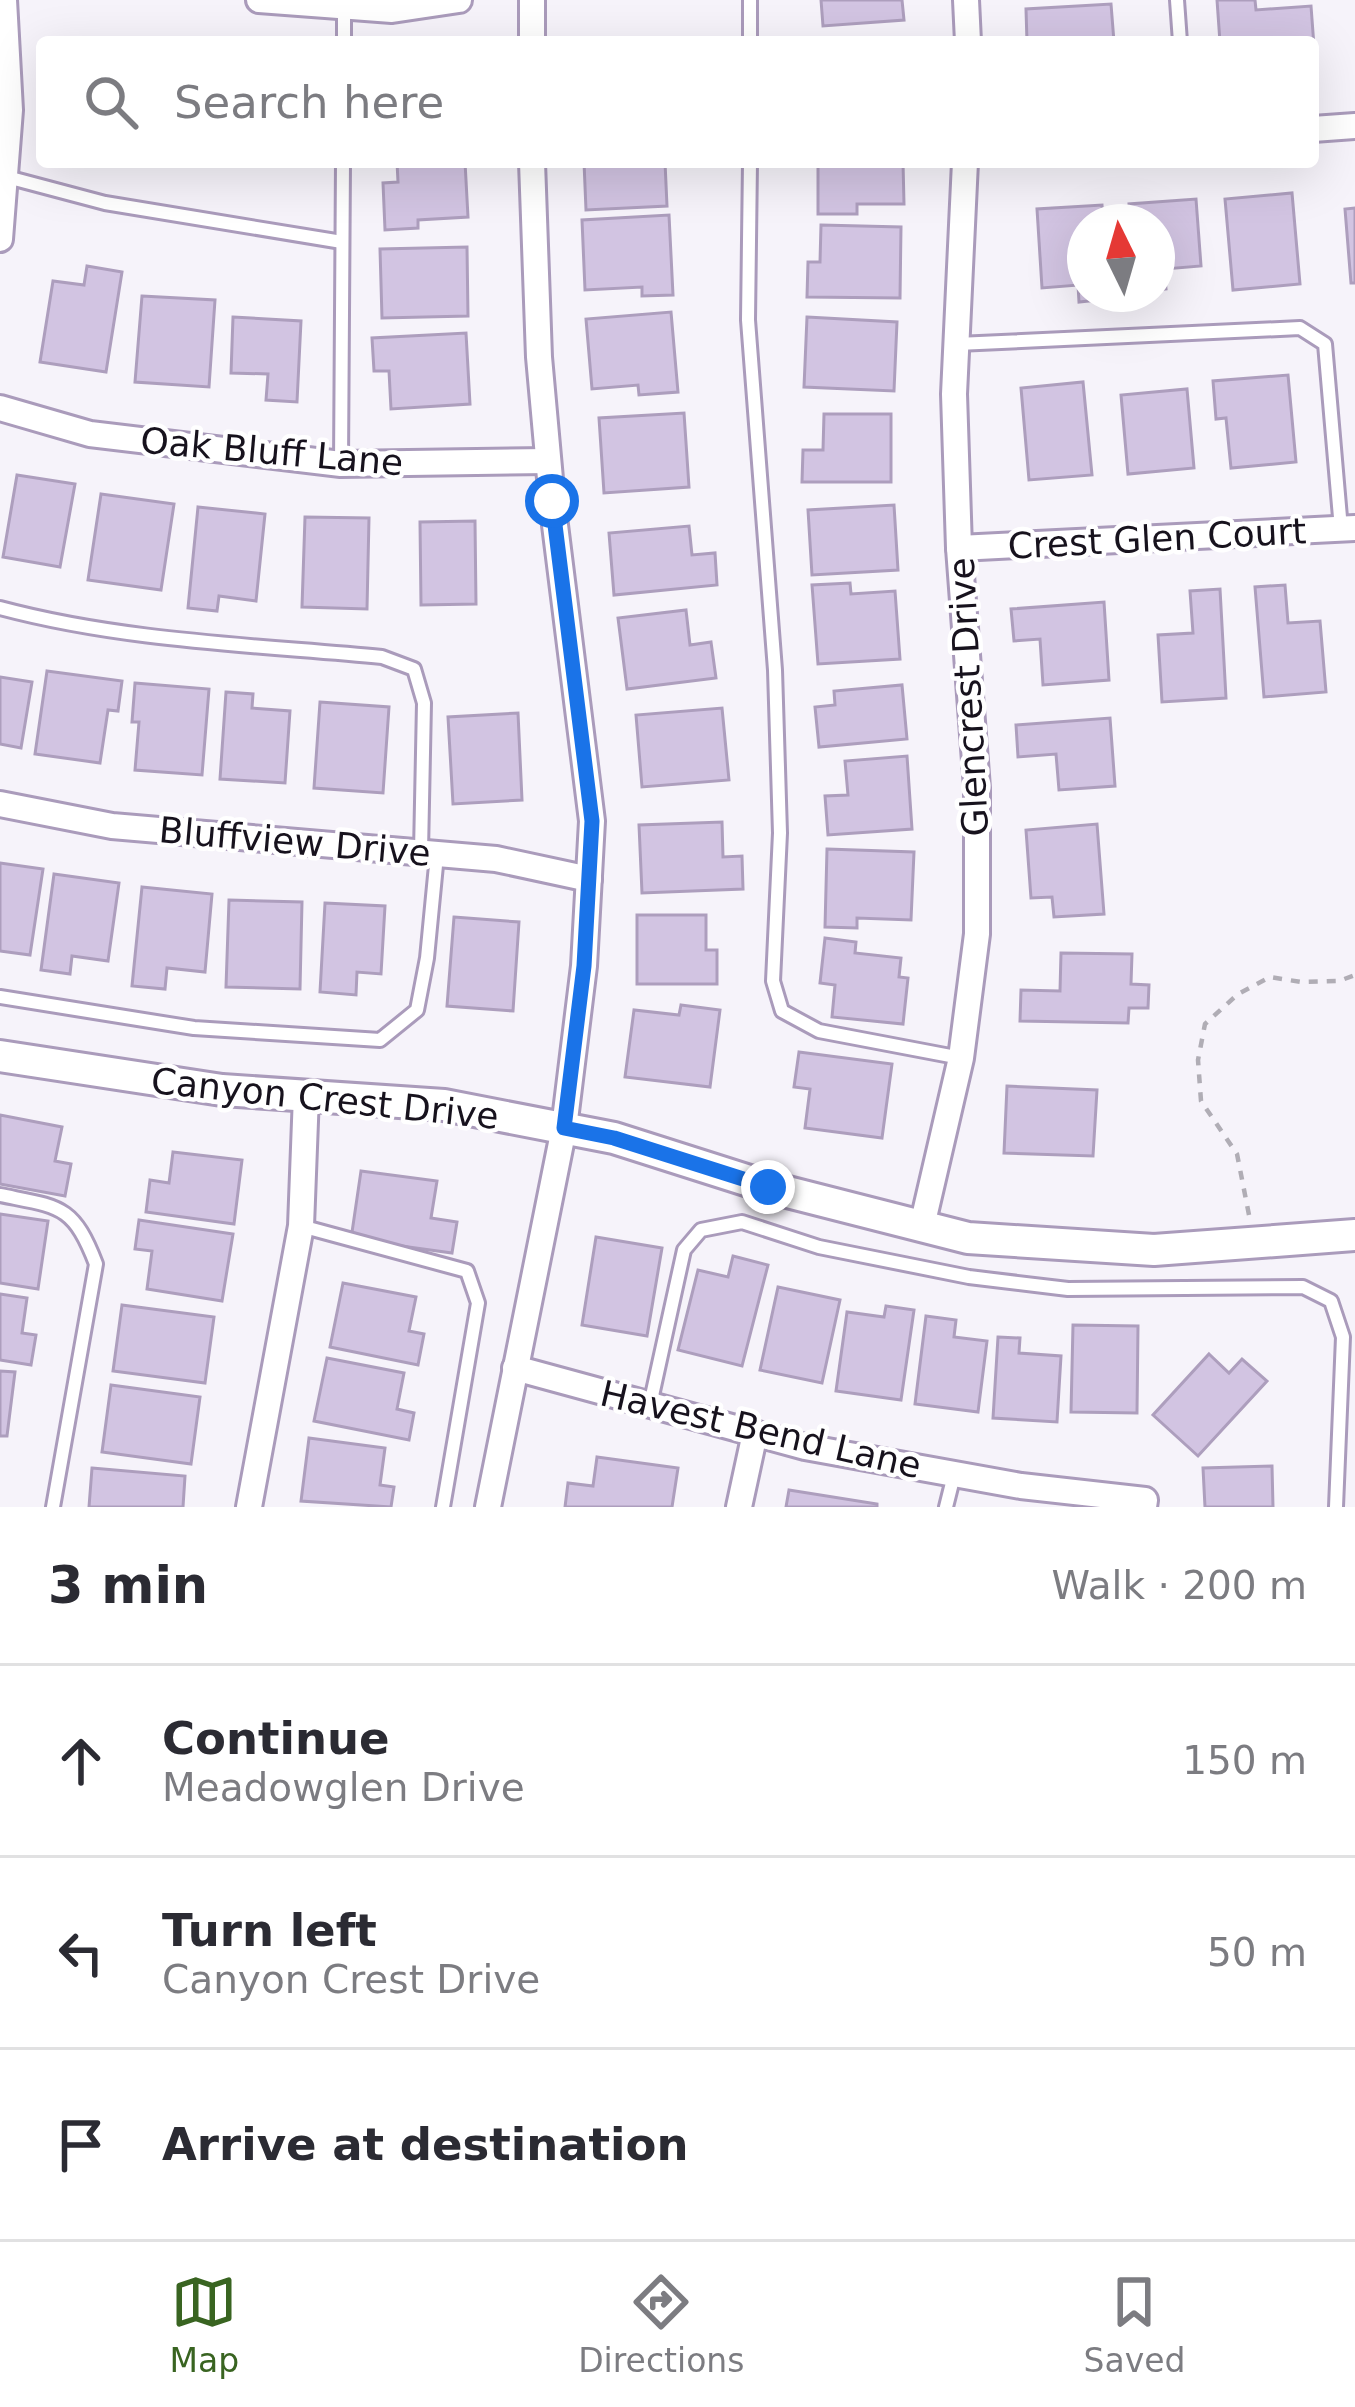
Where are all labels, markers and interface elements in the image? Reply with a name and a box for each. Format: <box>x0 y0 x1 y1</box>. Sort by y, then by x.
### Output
search box <box>36 36 1319 168</box>
icon: search <box>78 69 144 135</box>
text: Search here <box>174 76 444 129</box>
north arrow <box>1067 204 1175 312</box>
street label: Oak Bluff Lane <box>139 420 405 483</box>
route start <box>525 474 579 528</box>
street label: Crest Glen Court <box>1007 510 1307 567</box>
street label: Glencrest Drive <box>941 557 996 837</box>
street label: Bluffview Drive <box>157 809 433 874</box>
street label: Canyon Crest Drive <box>149 1060 501 1137</box>
route end <box>741 1160 795 1214</box>
street label: Havest Bend Lane <box>597 1373 925 1486</box>
text: 3 min <box>48 1556 208 1615</box>
text: Walk · 200 m <box>1052 1563 1307 1608</box>
text: Continue <box>162 1712 390 1765</box>
icon: ahead <box>48 1728 114 1794</box>
text: 150 m <box>1182 1738 1307 1783</box>
text: Meadowglen Drive <box>162 1765 525 1810</box>
text: Turn left <box>162 1904 377 1957</box>
icon: left <box>48 1920 114 1986</box>
text: 50 m <box>1207 1930 1307 1975</box>
text: Canyon Crest Drive <box>162 1957 540 2002</box>
icon: arrive <box>48 2112 114 2178</box>
text: Arrive at destination <box>162 2118 688 2171</box>
tab: Map <box>170 2269 239 2380</box>
tab: Directions <box>578 2269 744 2380</box>
tab: Saved <box>1084 2269 1185 2380</box>

